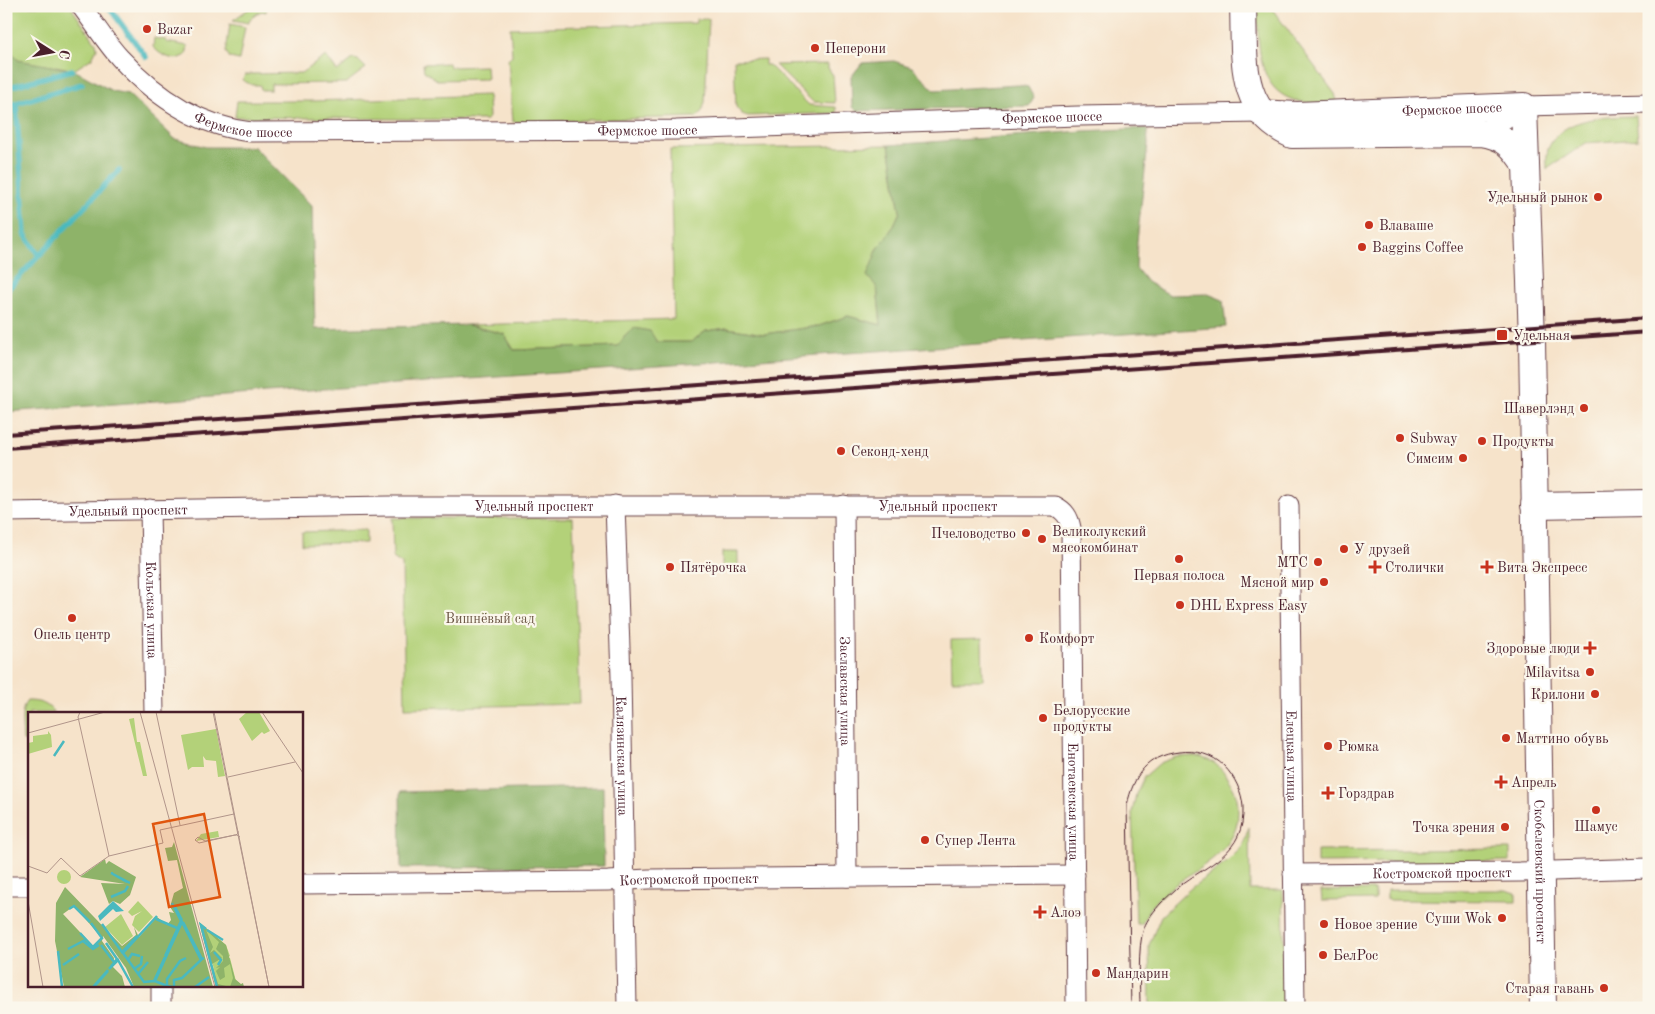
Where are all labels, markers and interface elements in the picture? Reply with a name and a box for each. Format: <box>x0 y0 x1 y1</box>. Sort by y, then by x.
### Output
marker: Bazar <box>141 23 153 35</box>
place label: Bazar <box>157 23 193 37</box>
north arrow <box>28 28 78 78</box>
marker: Пеперони <box>809 42 821 54</box>
place label: Пеперони <box>825 42 886 56</box>
text: С <box>56 48 72 60</box>
street label: Фермское шоссе <box>1401 101 1502 119</box>
street label: Фермское шоссе <box>191 110 292 140</box>
street label: Фермское шоссе <box>1002 110 1102 127</box>
street label: Фермское шоссе <box>597 123 698 138</box>
place label: Удельный рынок <box>1487 191 1588 205</box>
marker: Удельный рынок <box>1592 191 1604 203</box>
marker: Влаваше <box>1363 219 1375 231</box>
place label: Влаваше <box>1379 219 1433 233</box>
marker: Baggins Coffee <box>1356 241 1368 253</box>
place label: Baggins Coffee <box>1372 241 1463 255</box>
marker: Удельная <box>1495 328 1509 342</box>
place label: Удельная <box>1513 329 1570 343</box>
place label: Шаверлэнд <box>1503 402 1574 416</box>
marker: Шаверлэнд <box>1578 402 1590 414</box>
marker: Subway <box>1394 432 1406 444</box>
place label: Subway <box>1410 432 1458 446</box>
marker: Продукты <box>1476 435 1488 447</box>
place label: Продукты <box>1492 435 1554 449</box>
marker: Секонд-хенд <box>835 445 847 457</box>
place label: Секонд-хенд <box>851 445 929 459</box>
place label: Симсим <box>1406 452 1453 466</box>
marker: Симсим <box>1457 452 1469 464</box>
street label: Удельный проспект <box>474 500 594 514</box>
street label: Удельный проспект <box>878 500 998 514</box>
street label: Удельный проспект <box>68 503 188 519</box>
place label: Великолукский мясокомбинат <box>1052 525 1146 555</box>
place label: Пчеловодство <box>931 527 1016 541</box>
marker: Пчеловодство <box>1020 527 1032 539</box>
marker: Великолукский мясокомбинат <box>1036 533 1048 545</box>
marker: У друзей <box>1338 543 1350 555</box>
place label: У друзей <box>1354 543 1410 557</box>
marker: Первая полоса <box>1173 553 1185 565</box>
place label: МТС <box>1277 556 1308 570</box>
marker: МТС <box>1312 556 1324 568</box>
street label: Кольская улица <box>143 561 159 659</box>
marker: Пятёрочка <box>664 561 676 573</box>
place label: Пятёрочка <box>680 561 747 575</box>
marker: Столички <box>1369 561 1381 573</box>
place label: Столички <box>1385 561 1444 575</box>
marker: Вита Экспресс <box>1481 561 1493 573</box>
place label: Вита Экспресс <box>1497 561 1587 575</box>
place label: Первая полоса <box>1133 569 1225 583</box>
place label: Мясной мир <box>1240 576 1314 590</box>
marker: Мясной мир <box>1318 576 1330 588</box>
marker: DHL Express Easy <box>1174 599 1186 611</box>
place label: DHL Express Easy <box>1190 599 1308 613</box>
marker: Опель центр <box>66 612 78 624</box>
park label: Вишнёвый сад <box>445 612 535 626</box>
place label: Опель центр <box>33 628 111 642</box>
marker: Комфорт <box>1023 632 1035 644</box>
place label: Комфорт <box>1039 632 1095 647</box>
street label: Заславская улица <box>837 636 852 746</box>
place label: Здоровые люди <box>1487 642 1580 656</box>
marker: Здоровые люди <box>1584 642 1596 654</box>
place label: Milavitsa <box>1525 666 1580 680</box>
marker: Milavitsa <box>1584 666 1596 678</box>
place label: Крилони <box>1531 688 1585 702</box>
marker: Крилони <box>1589 688 1601 700</box>
street label: Калязинская улица <box>613 696 630 816</box>
place label: Белорусские продукты <box>1053 704 1130 734</box>
street label: Елецкая улица <box>1283 710 1299 802</box>
inset map <box>28 712 302 986</box>
marker: Белорусские продукты <box>1037 712 1049 724</box>
marker: Маттино обувь <box>1500 732 1512 744</box>
place label: Маттино обувь <box>1516 732 1609 746</box>
marker: Рюмка <box>1322 740 1334 752</box>
place label: Рюмка <box>1338 740 1379 754</box>
street label: Енотаевская улица <box>1065 742 1080 861</box>
marker: Апрель <box>1495 776 1507 788</box>
place label: Апрель <box>1511 776 1557 790</box>
marker: Горздрав <box>1322 787 1334 799</box>
place label: Горздрав <box>1338 787 1394 801</box>
street label: Скобелевский проспект <box>1532 799 1548 945</box>
marker: Шамус <box>1590 804 1602 816</box>
place label: Шамус <box>1574 820 1618 834</box>
place label: Точка зрения <box>1412 821 1495 835</box>
marker: Точка зрения <box>1499 821 1511 833</box>
marker: Супер Лента <box>919 834 931 846</box>
place label: Супер Лента <box>935 834 1016 848</box>
street label: Костромской проспект <box>1372 866 1512 881</box>
street label: Костромской проспект <box>619 872 759 888</box>
marker: Алоэ <box>1034 906 1046 918</box>
place label: Алоэ <box>1050 906 1081 920</box>
place label: Суши Wok <box>1425 912 1492 926</box>
marker: Суши Wok <box>1496 912 1508 924</box>
marker: Новое зрение <box>1318 918 1330 930</box>
place label: Новое зрение <box>1334 918 1417 932</box>
marker: БелРос <box>1317 949 1329 961</box>
place label: БелРос <box>1333 949 1378 963</box>
marker: Мандарин <box>1090 967 1102 979</box>
place label: Мандарин <box>1106 967 1169 981</box>
place label: Старая гавань <box>1505 982 1594 996</box>
marker: Старая гавань <box>1598 982 1610 994</box>

